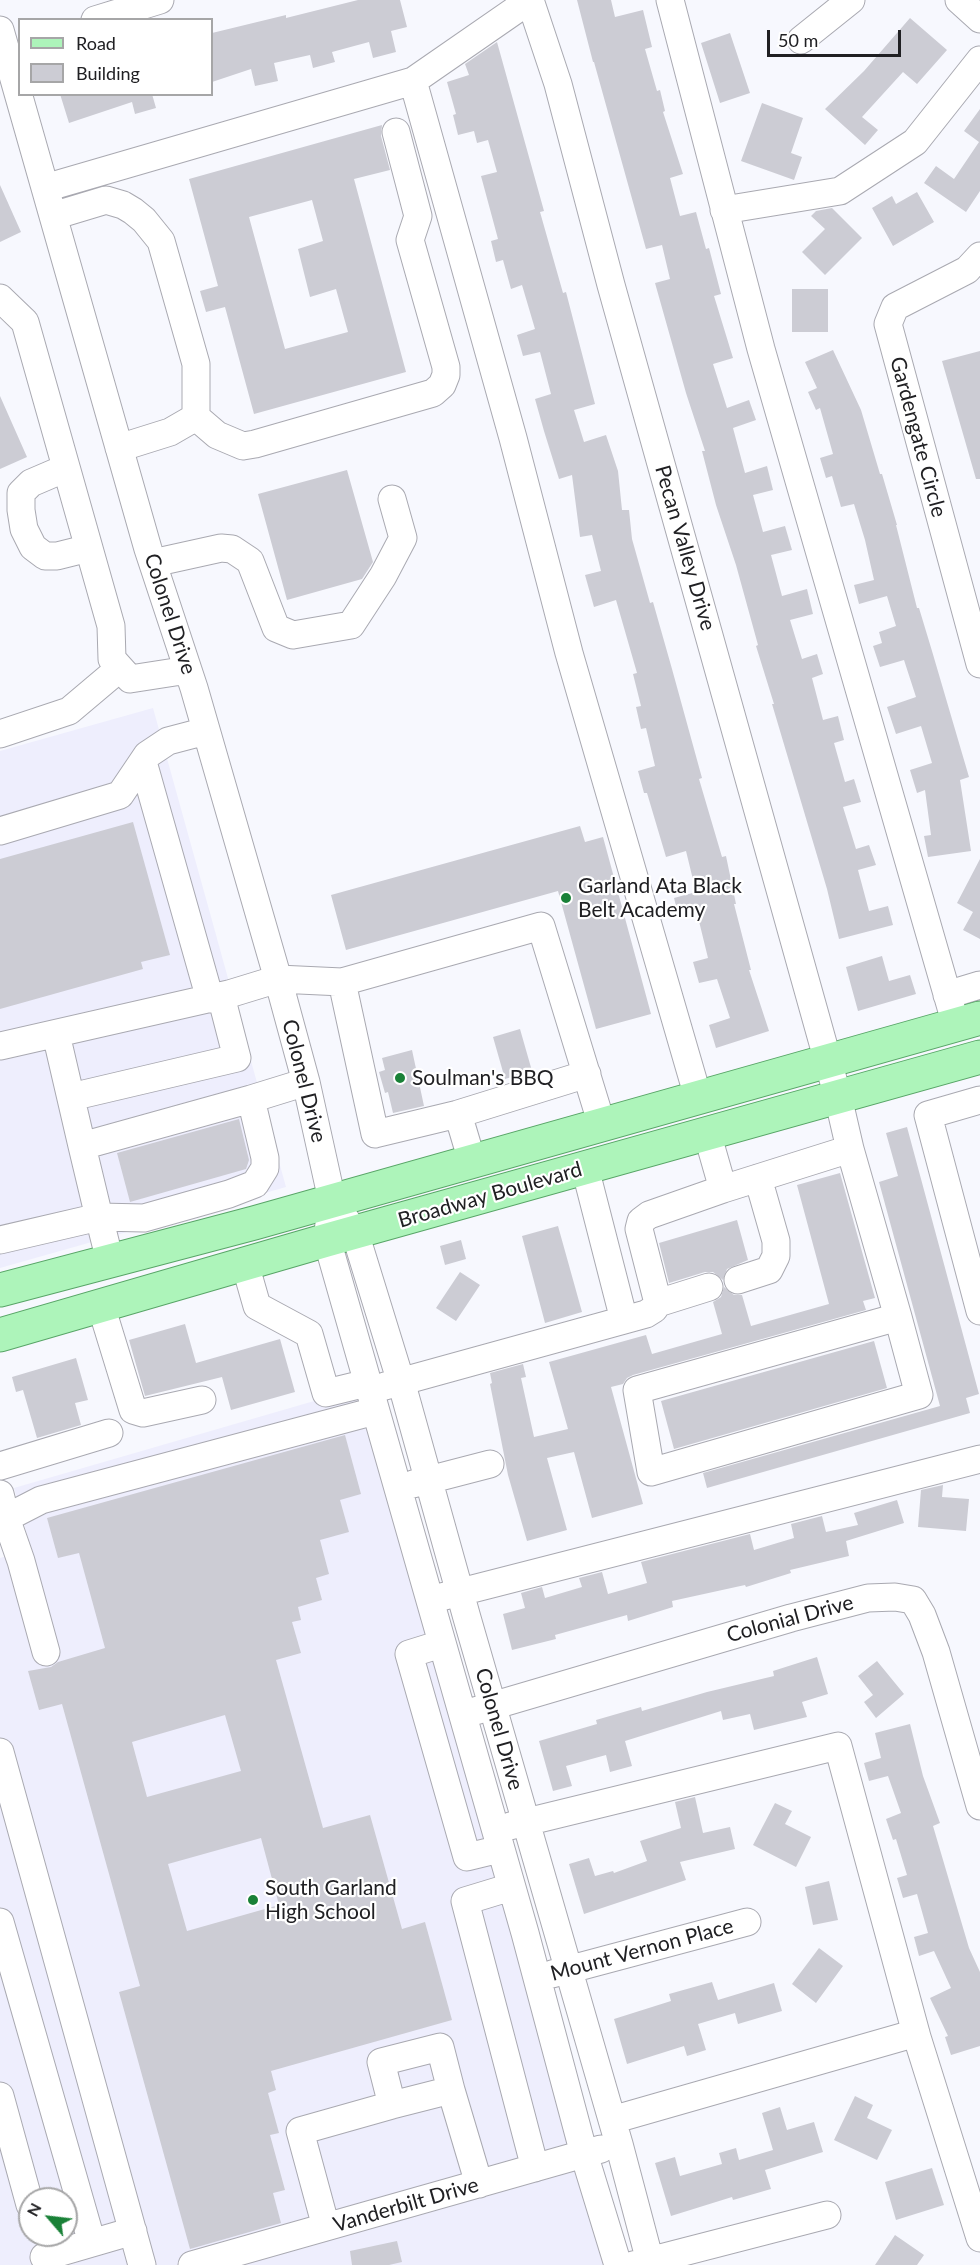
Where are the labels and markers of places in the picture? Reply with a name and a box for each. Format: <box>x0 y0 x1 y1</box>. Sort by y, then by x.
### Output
place label: Garland Ata Black Belt Academy <box>578 873 742 923</box>
marker: Garland Ata Black Belt Academy <box>559 891 573 905</box>
place label: Soulman's BBQ <box>412 1065 554 1091</box>
marker: Soulman's BBQ <box>393 1071 407 1085</box>
place label: South Garland High School <box>265 1875 397 1925</box>
marker: South Garland High School <box>246 1893 260 1907</box>

